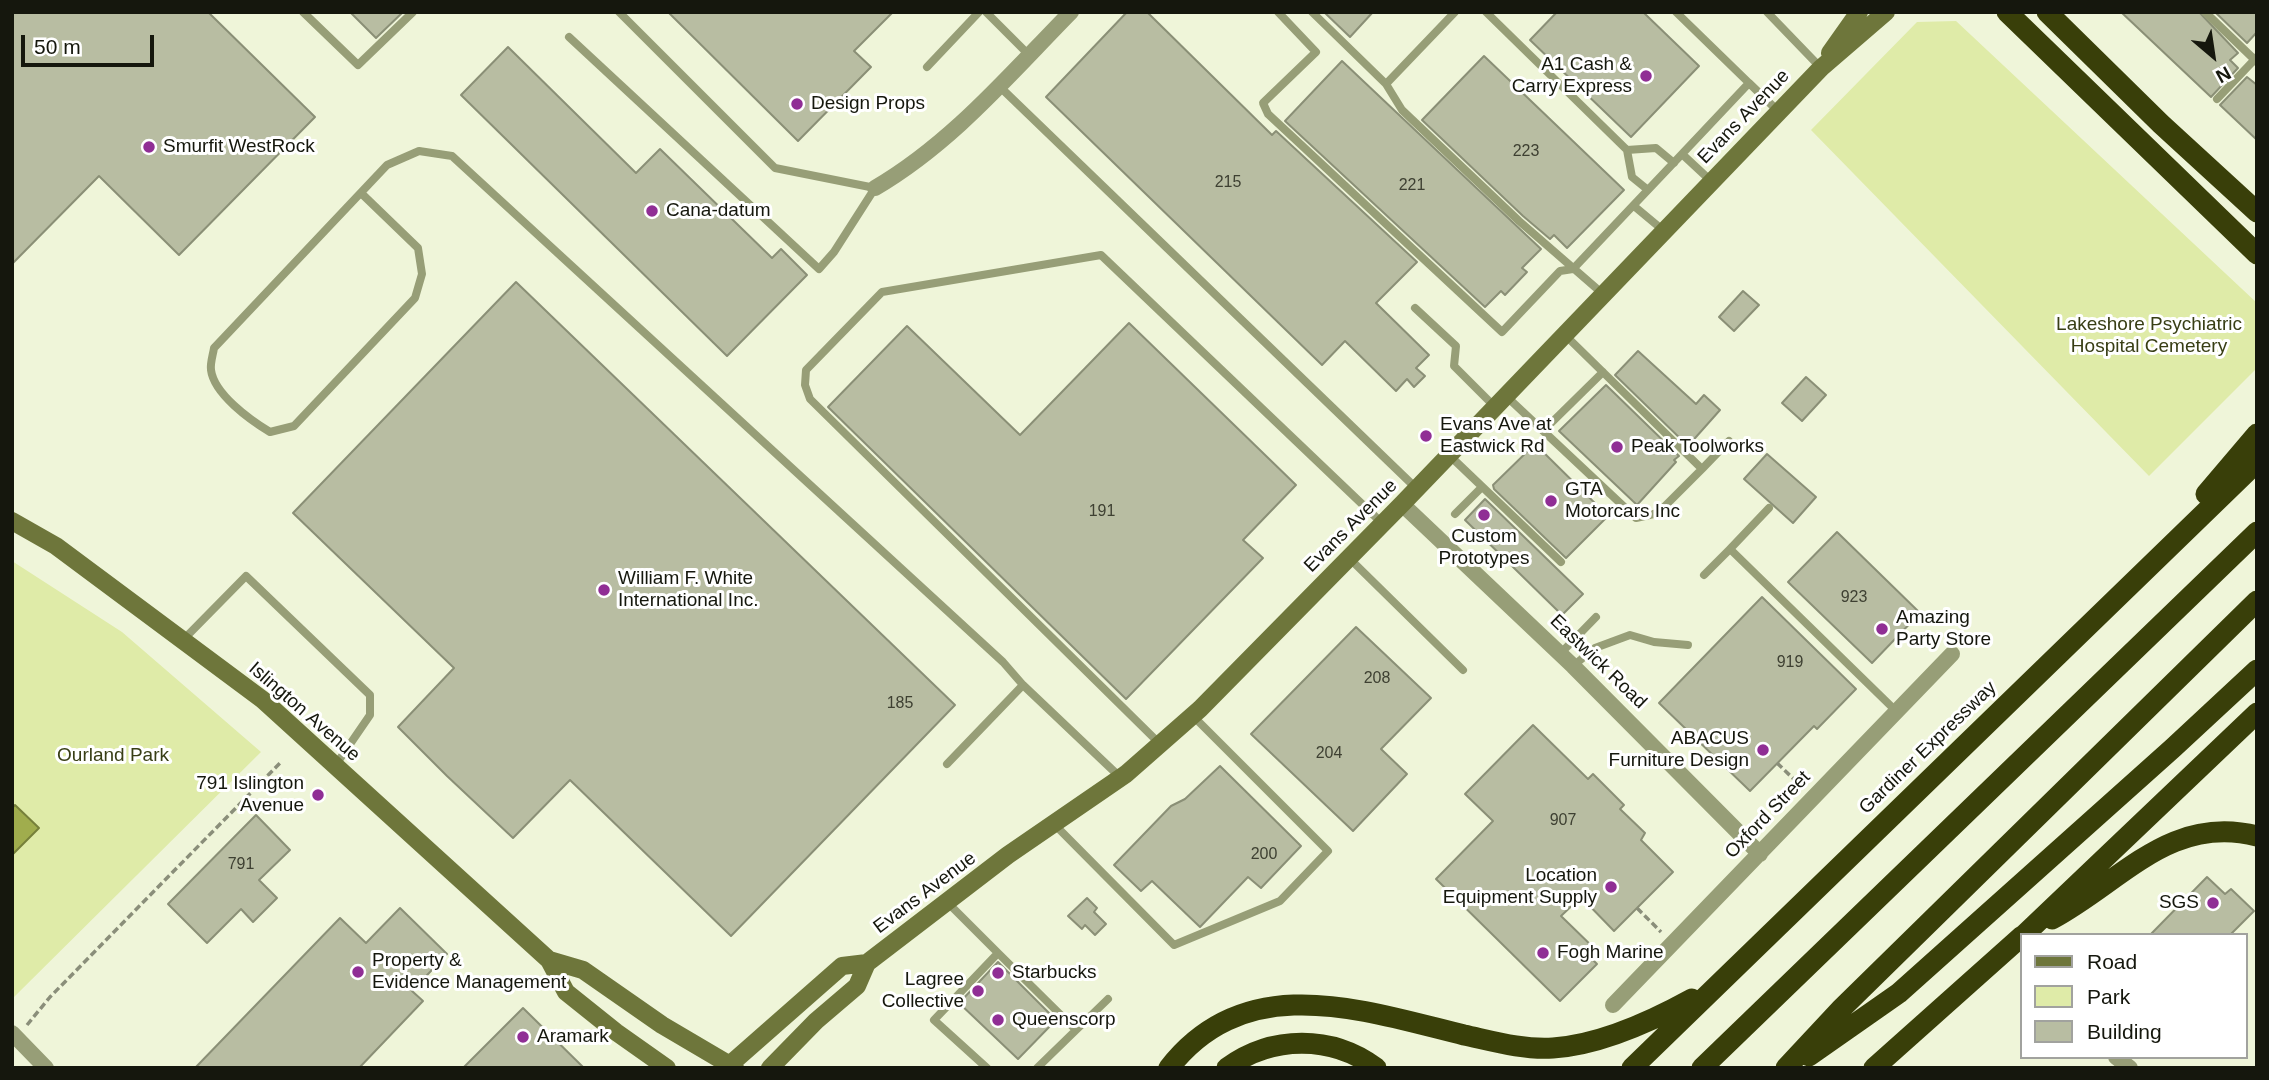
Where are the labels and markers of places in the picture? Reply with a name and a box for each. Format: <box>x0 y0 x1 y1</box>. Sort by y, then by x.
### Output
place label: A1 Cash & Carry Express <box>1512 54 1632 98</box>
marker: A1 Cash & Carry Express <box>1638 68 1654 84</box>
place label: Design Props <box>811 93 925 115</box>
marker: Design Props <box>789 96 805 112</box>
place label: Smurfit WestRock <box>163 136 315 158</box>
marker: Smurfit WestRock <box>141 139 157 155</box>
place label: Cana-datum <box>666 200 771 222</box>
marker: Cana-datum <box>644 203 660 219</box>
place label: Evans Ave at Eastwick Rd <box>1440 414 1552 458</box>
marker: Evans Ave at Eastwick Rd <box>1418 428 1434 444</box>
place label: Peak Toolworks <box>1631 436 1764 458</box>
marker: Peak Toolworks <box>1609 439 1625 455</box>
place label: GTA Motorcars Inc <box>1565 479 1680 523</box>
marker: GTA Motorcars Inc <box>1543 493 1559 509</box>
marker: Custom Prototypes <box>1476 507 1492 523</box>
place label: Custom Prototypes <box>1439 526 1529 570</box>
place label: William F. White International Inc. <box>618 568 758 612</box>
marker: William F. White International Inc. <box>596 582 612 598</box>
place label: Amazing Party Store <box>1896 607 1991 651</box>
marker: Amazing Party Store <box>1874 621 1890 637</box>
place label: ABACUS Furniture Design <box>1609 728 1749 772</box>
marker: ABACUS Furniture Design <box>1755 742 1771 758</box>
place label: 791 Islington Avenue <box>196 773 304 817</box>
marker: 791 Islington Avenue <box>310 787 326 803</box>
place label: Location Equipment Supply <box>1443 865 1597 909</box>
marker: Location Equipment Supply <box>1603 879 1619 895</box>
place label: SGS <box>2159 892 2199 914</box>
marker: SGS <box>2205 895 2221 911</box>
place label: Fogh Marine <box>1557 942 1664 964</box>
marker: Fogh Marine <box>1535 945 1551 961</box>
place label: Property & Evidence Management <box>372 950 566 994</box>
place label: Starbucks <box>1012 962 1096 984</box>
marker: Property & Evidence Management <box>350 964 366 980</box>
marker: Starbucks <box>990 965 1006 981</box>
place label: Lagree Collective <box>882 969 964 1013</box>
marker: Lagree Collective <box>970 983 986 999</box>
place label: Queenscorp <box>1012 1009 1116 1031</box>
marker: Queenscorp <box>990 1012 1006 1028</box>
place label: Aramark <box>537 1026 609 1048</box>
marker: Aramark <box>515 1029 531 1045</box>

